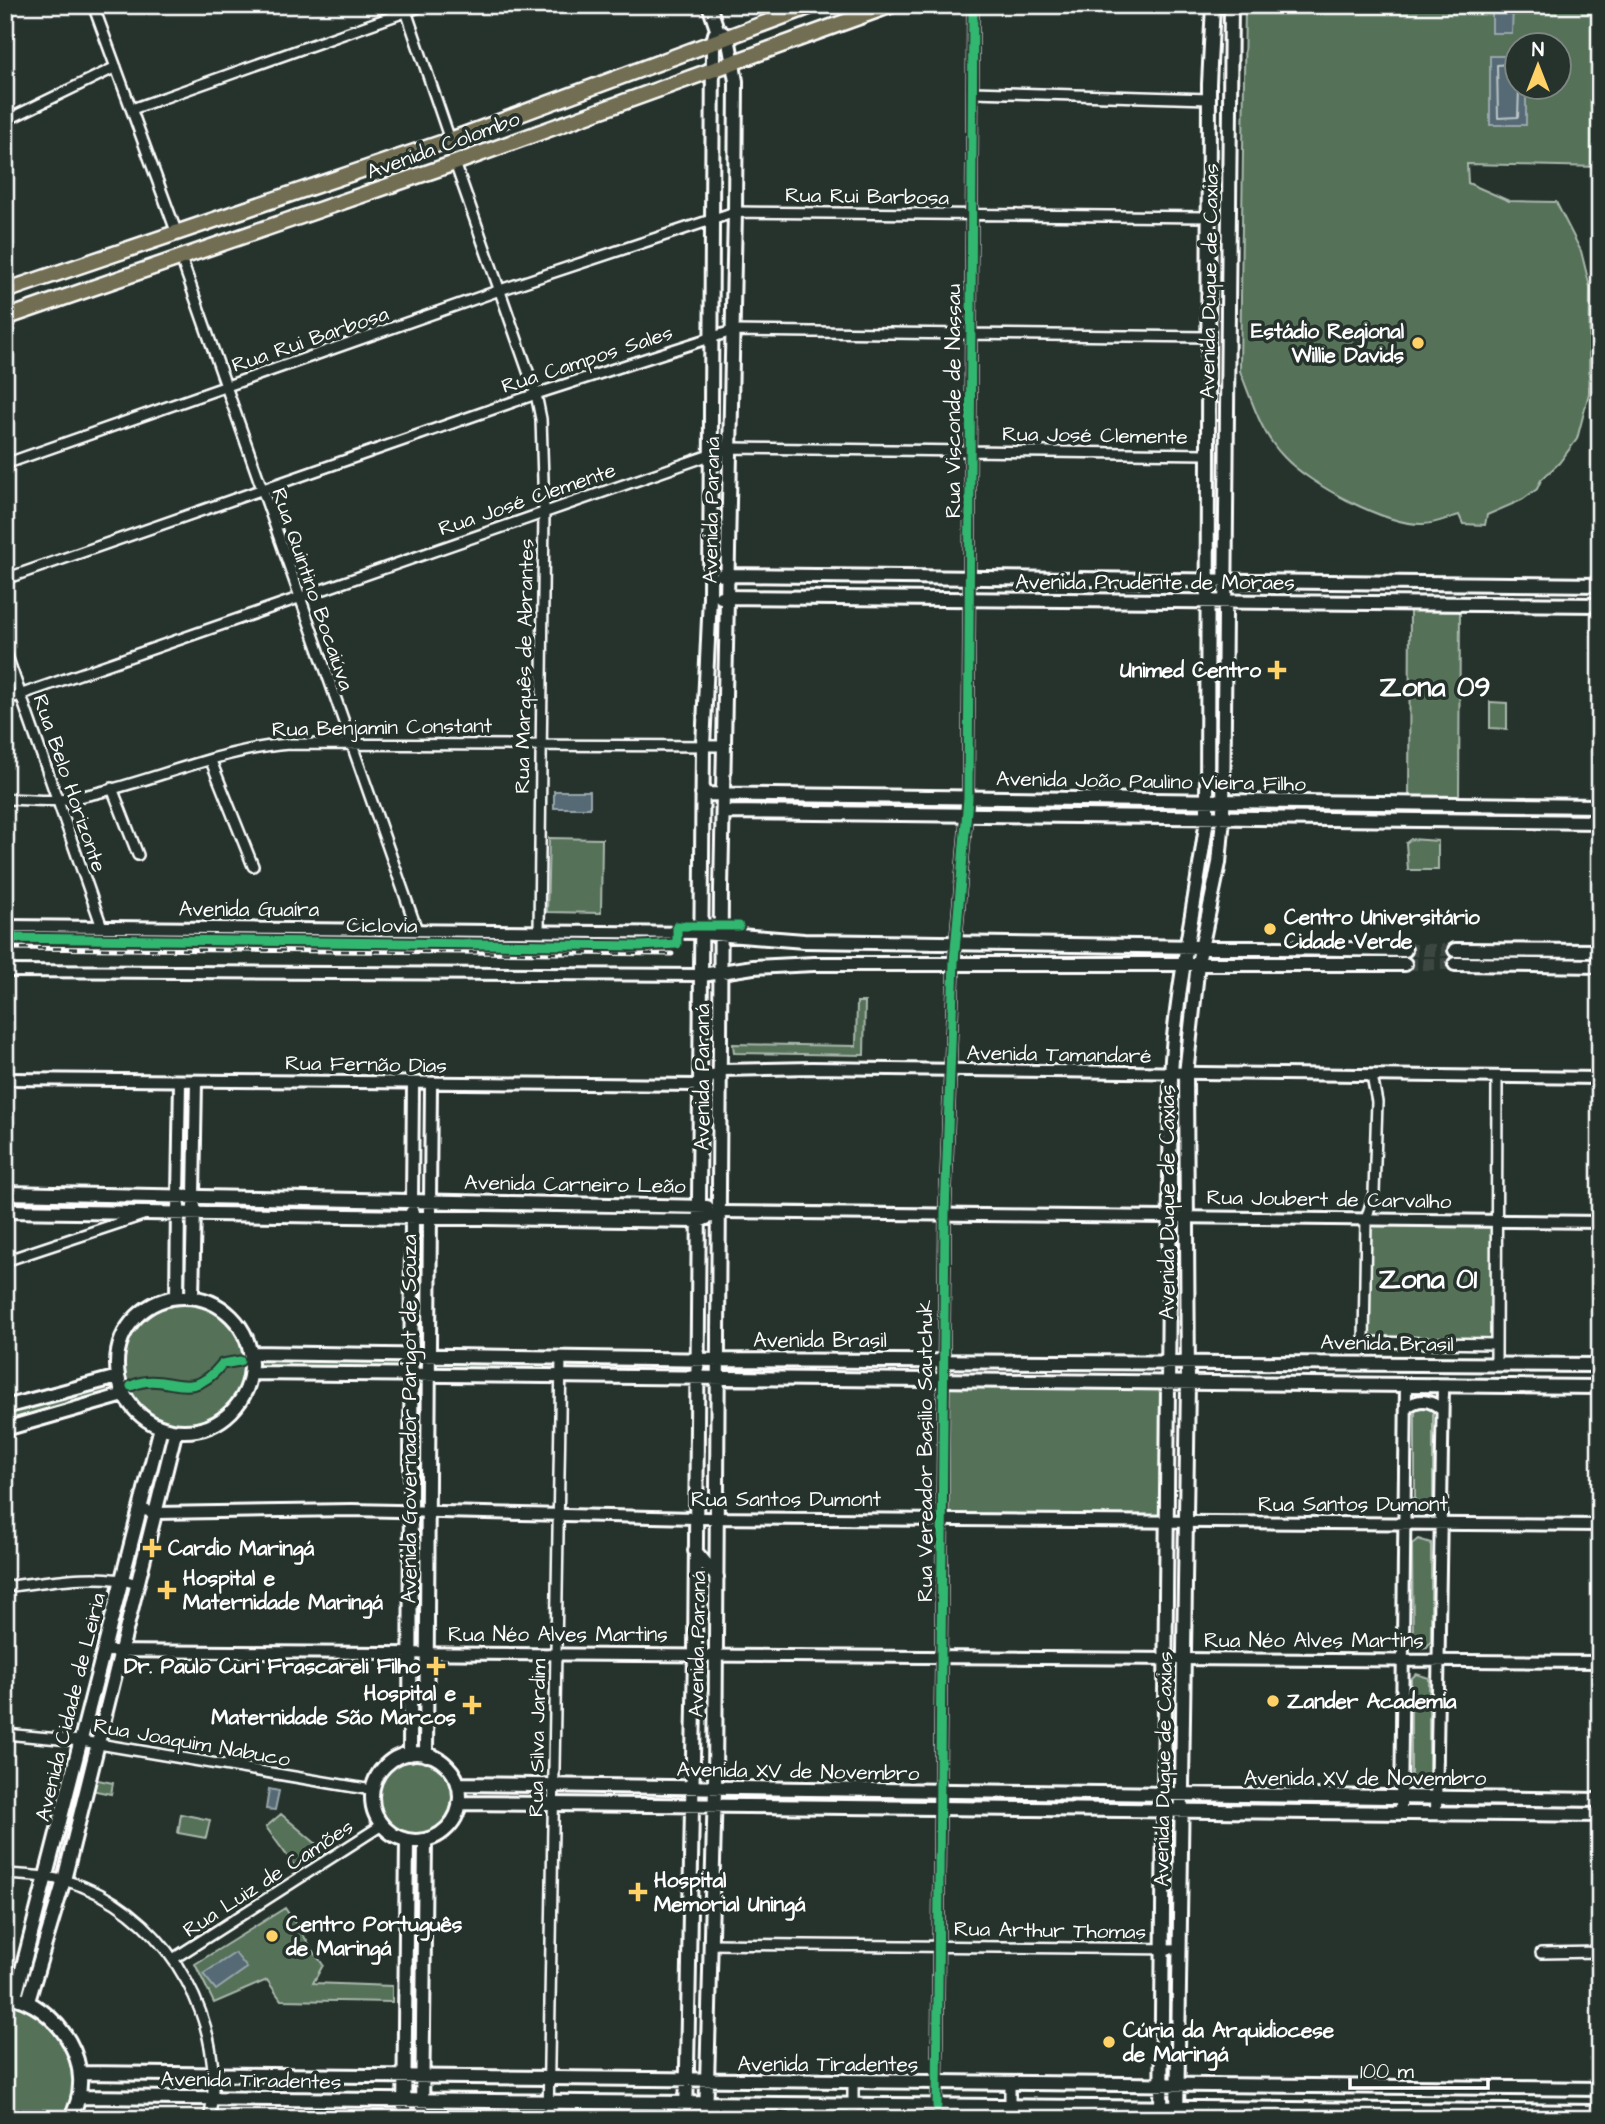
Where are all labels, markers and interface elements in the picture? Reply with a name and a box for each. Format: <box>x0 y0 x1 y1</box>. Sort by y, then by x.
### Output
north arrow <box>1504 32 1574 102</box>
text: N <box>1532 37 1544 64</box>
street label: Avenida Colombo <box>363 104 524 187</box>
street label: Avenida Duque de Caxias <box>1193 163 1226 399</box>
street label: Rua Rui Barbosa <box>785 181 950 212</box>
street label: Rua Visconde de Nassau <box>939 283 968 518</box>
street label: Rua Rui Barbosa <box>228 299 393 380</box>
place label: Estádio Regional Willie Davids <box>1251 317 1405 370</box>
street label: Rua Campos Sales <box>498 318 677 402</box>
marker: Estádio Regional Willie Davids <box>1410 335 1426 351</box>
street label: Rua José Clemente <box>1002 419 1188 452</box>
street label: Avenida Paraná <box>696 436 727 584</box>
street label: Rua José Clemente <box>435 456 620 543</box>
street label: Rua Quintino Bocaiúva <box>264 484 361 695</box>
street label: Rua Marquês de Abrantes <box>508 538 541 794</box>
street label: Avenida Prudente de Moraes <box>1015 568 1295 597</box>
place label: Unimed Centro <box>1120 656 1261 685</box>
marker: Unimed Centro <box>1267 660 1287 680</box>
district label: Zona 09 <box>1380 668 1490 707</box>
street label: Rua Belo Horizonte <box>25 690 114 876</box>
street label: Rua Benjamin Constant <box>272 711 493 744</box>
street label: Avenida João Paulino Vieira Filho <box>996 764 1306 799</box>
street label: Avenida Guaíra <box>179 895 320 924</box>
place label: Centro Universitário Cidade Verde <box>1284 903 1480 956</box>
street label: Ciclovia <box>346 910 418 941</box>
marker: Centro Universitário Cidade Verde <box>1262 921 1278 937</box>
street label: Avenida Paraná <box>688 1003 717 1150</box>
street label: Avenida Tamandaré <box>966 1038 1152 1071</box>
street label: Rua Fernão Dias <box>285 1049 447 1080</box>
street label: Avenida Duque de Caxias <box>1153 1084 1182 1320</box>
street label: Avenida Carneiro Leão <box>464 1168 686 1201</box>
street label: Rua Joubert de Carvalho <box>1206 1183 1452 1216</box>
street label: Avenida Governador Parigot de Souza <box>395 1234 426 1604</box>
district label: Zona 01 <box>1379 1260 1478 1299</box>
street label: Rua Vereador Basílio Sautchuk <box>911 1300 940 1602</box>
street label: Avenida Brasil <box>753 1326 887 1355</box>
street label: Avenida Brasil <box>1320 1328 1454 1359</box>
street label: Rua Santos Dumont <box>691 1485 882 1514</box>
street label: Rua Santos Dumont <box>1258 1490 1449 1519</box>
place label: Cardio Maringá <box>168 1534 314 1565</box>
marker: Cardio Maringá <box>142 1538 162 1558</box>
place label: Hospital e Maternidade Maringá <box>183 1564 383 1619</box>
street label: Avenida Paraná <box>682 1570 713 1718</box>
marker: Hospital e Maternidade Maringá <box>157 1580 177 1600</box>
street label: Avenida Cidade de Leiria <box>28 1590 113 1824</box>
street label: Rua Néo Alves Martins <box>448 1620 668 1649</box>
street label: Rua Néo Alves Martins <box>1204 1626 1424 1655</box>
street label: Avenida Duque de Caxias <box>1147 1651 1180 1887</box>
place label: Dr. Paulo Curi Frascareli Filho <box>124 1652 420 1681</box>
marker: Dr. Paulo Curi Frascareli Filho <box>426 1656 446 1676</box>
street label: Rua Silva Jardim <box>522 1658 553 1817</box>
place label: Hospital e Maternidade São Marcos <box>211 1679 457 1732</box>
place label: Zander Academia <box>1287 1687 1457 1716</box>
marker: Zander Academia <box>1265 1693 1281 1709</box>
marker: Hospital e Maternidade São Marcos <box>462 1695 482 1715</box>
street label: Rua Joaquim Nabuco <box>91 1711 293 1774</box>
street label: Avenida XV de Novembro <box>676 1755 920 1788</box>
street label: Avenida XV de Novembro <box>1244 1764 1487 1793</box>
street label: Rua Luiz de Camões <box>177 1812 359 1945</box>
place label: Hospital Memorial Uningá <box>654 1866 806 1921</box>
marker: Hospital Memorial Uningá <box>628 1882 648 1902</box>
place label: Centro Português de Maringá <box>285 1910 463 1965</box>
street label: Rua Arthur Thomas <box>954 1914 1146 1947</box>
marker: Centro Português de Maringá <box>264 1928 280 1944</box>
place label: Cúria da Arquidiocese de Maringá <box>1122 2016 1335 2071</box>
marker: Cúria da Arquidiocese de Maringá <box>1101 2034 1117 2050</box>
scale bar <box>1350 2047 1488 2091</box>
street label: Avenida Tiradentes <box>738 2050 918 2079</box>
text: 100 m <box>1360 2057 1415 2086</box>
street label: Avenida Tiradentes <box>160 2064 342 2097</box>

